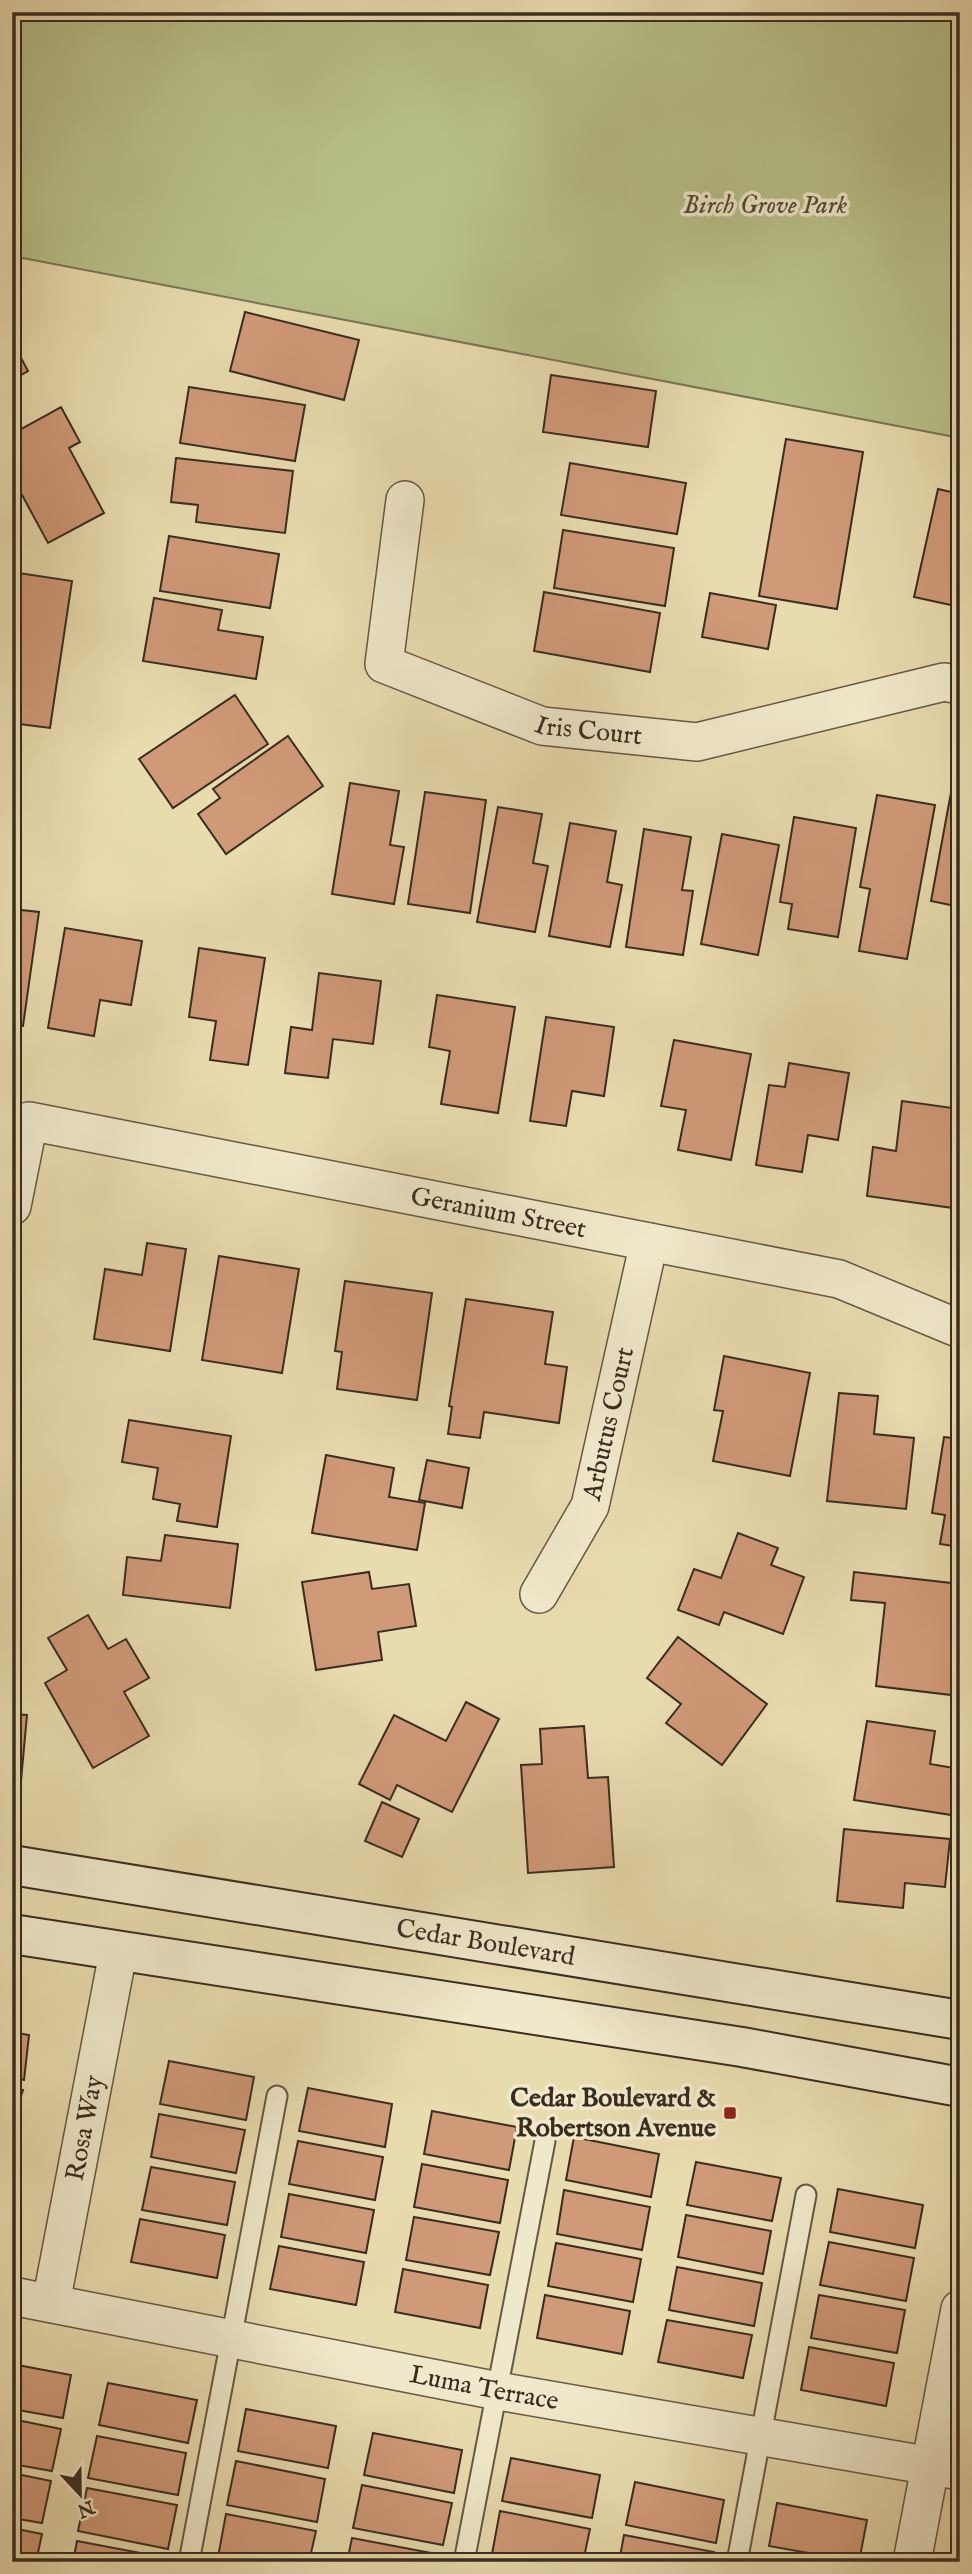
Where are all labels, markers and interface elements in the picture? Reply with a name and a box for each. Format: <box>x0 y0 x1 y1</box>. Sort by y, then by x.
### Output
park label: Birch Grove Park <box>683 189 848 222</box>
street label: Iris Court <box>530 708 644 753</box>
street label: Geranium Street <box>408 1179 589 1246</box>
street label: Arbutus Court <box>575 1344 642 1504</box>
street label: Cedar Boulevard <box>394 1912 578 1973</box>
street label: Rosa Way <box>58 2072 111 2184</box>
place label: Cedar Boulevard & Robertson Avenue <box>510 2082 716 2145</box>
marker: Cedar Boulevard & Robertson Avenue <box>722 2105 738 2121</box>
street label: Luma Terrace <box>407 2358 561 2418</box>
north arrow <box>46 2458 116 2528</box>
text: N <box>73 2493 99 2522</box>

